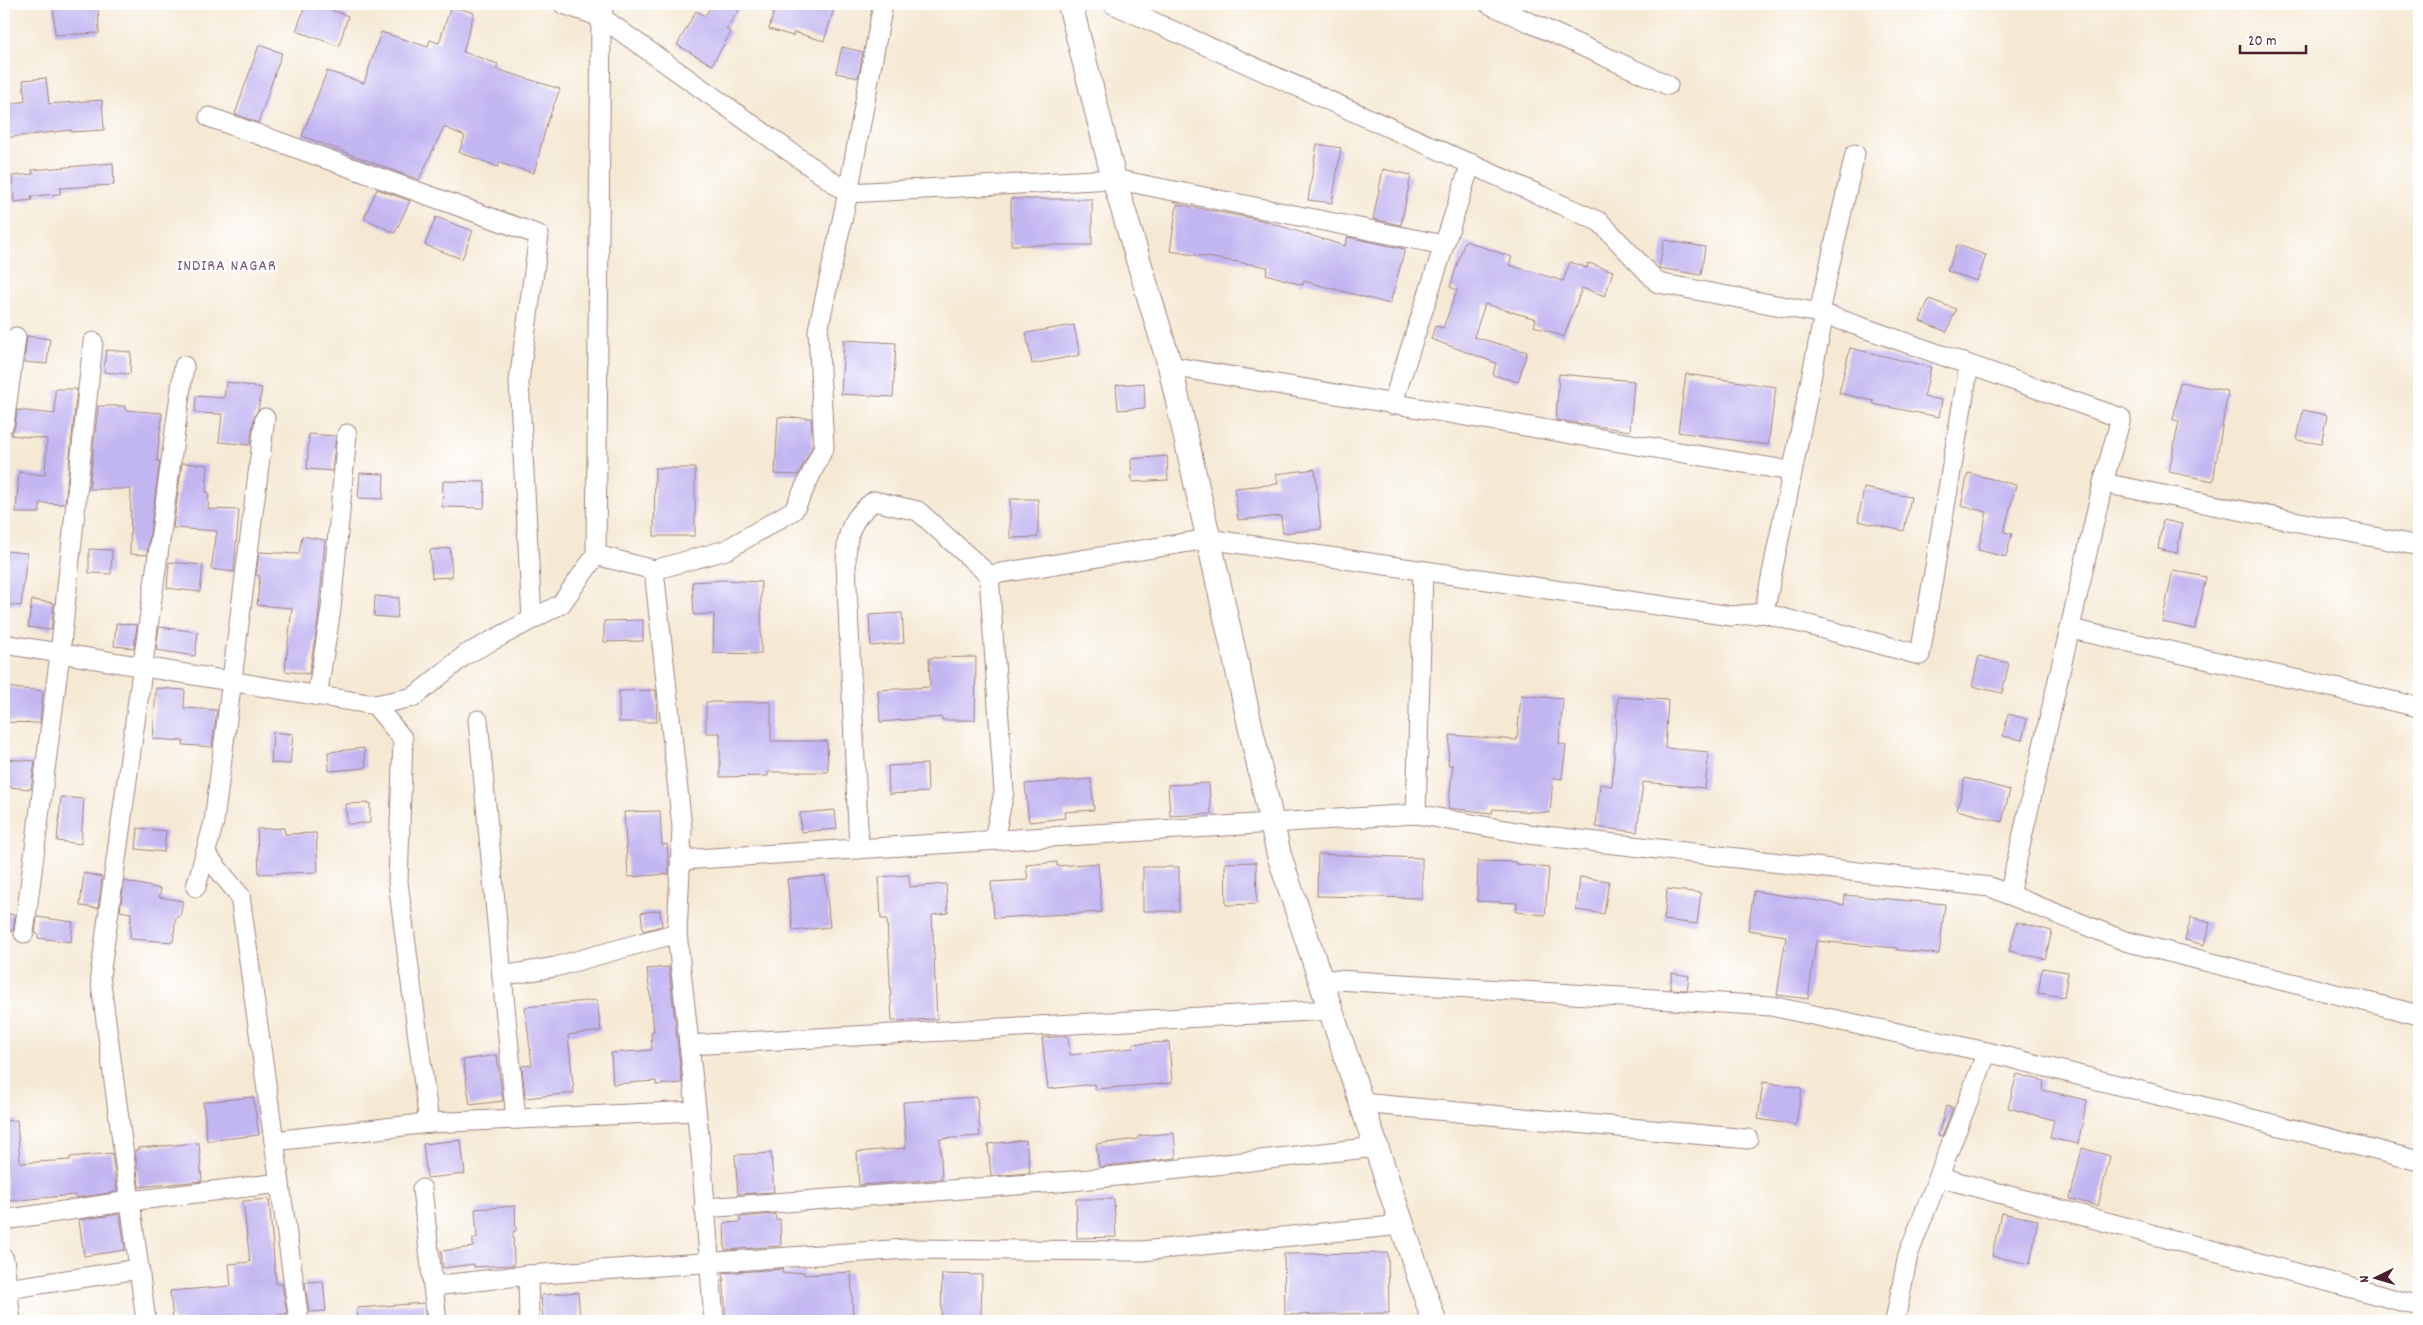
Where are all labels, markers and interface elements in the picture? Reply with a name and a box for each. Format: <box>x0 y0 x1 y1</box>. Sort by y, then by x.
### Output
scale bar <box>2240 22 2307 54</box>
text: 20 m <box>2248 31 2276 53</box>
district label: INDIRA NAGAR <box>177 255 277 278</box>
north arrow <box>2350 1252 2400 1302</box>
text: N <box>2355 1275 2375 1283</box>

